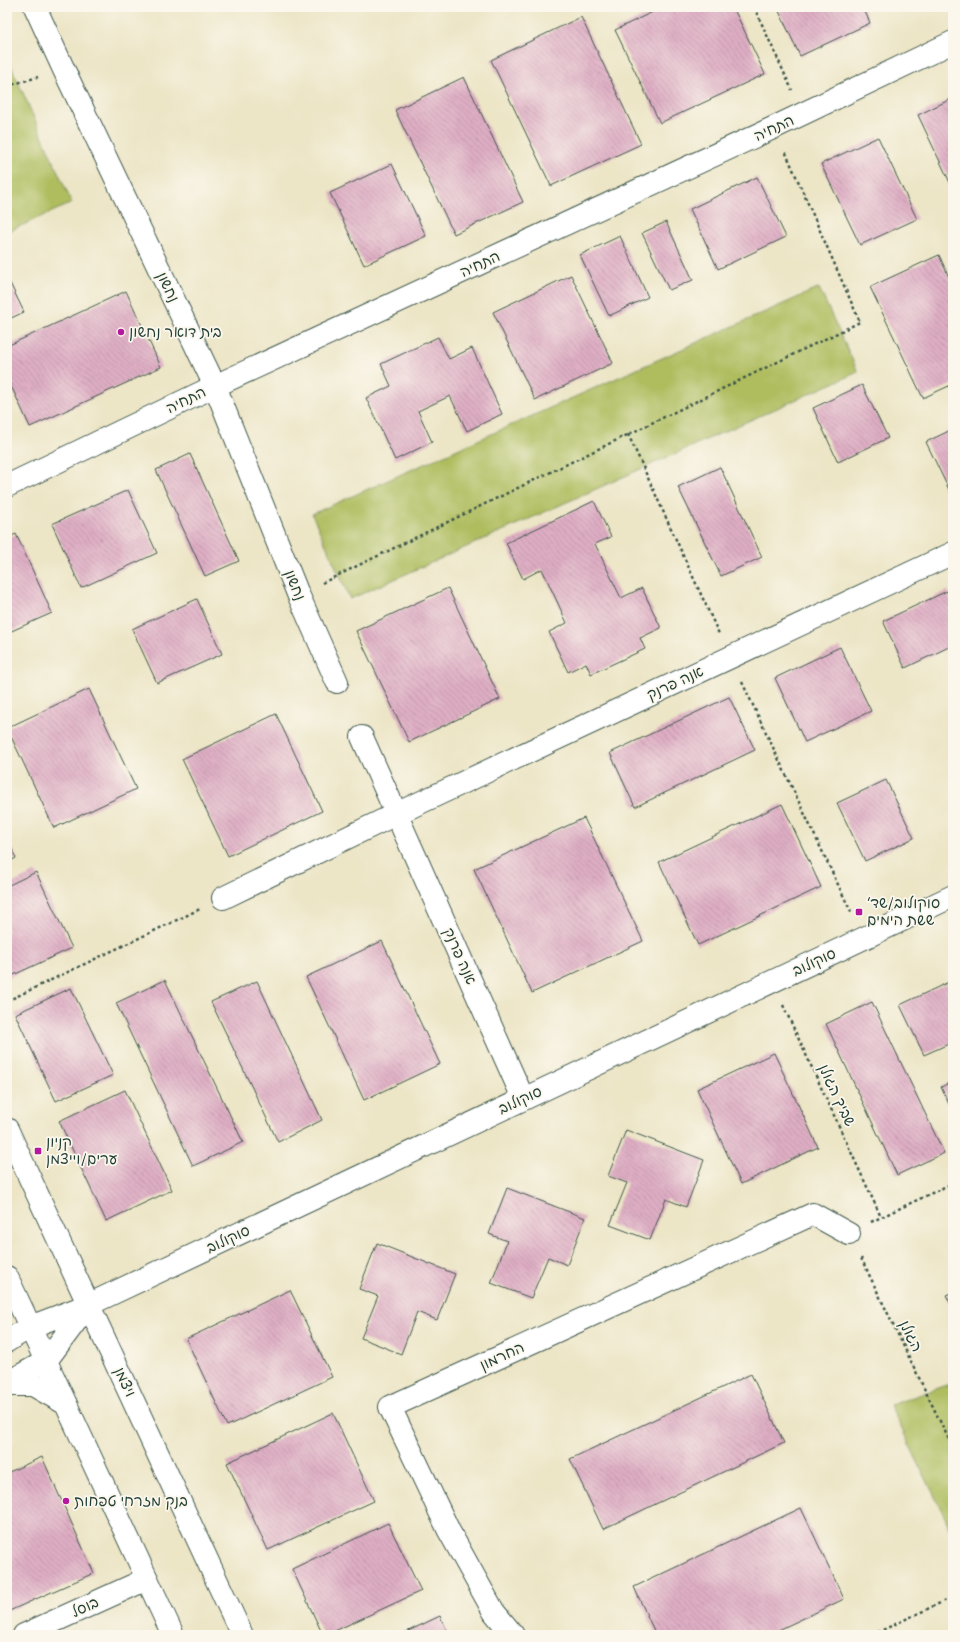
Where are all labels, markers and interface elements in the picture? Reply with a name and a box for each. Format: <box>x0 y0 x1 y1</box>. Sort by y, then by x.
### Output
street label: התחיה <box>751 111 798 147</box>
street label: התחיה <box>457 247 504 283</box>
street label: נחשון <box>151 269 183 306</box>
place label: בית דואר נחשון <box>129 323 222 343</box>
marker: בית דואר נחשון <box>116 327 126 337</box>
street label: התחיה <box>163 383 210 419</box>
street label: נחשון <box>279 567 309 604</box>
street label: אנה פרנק <box>644 662 707 706</box>
place label: סוקולוב/שד׳ ששת הימים <box>867 894 940 931</box>
marker: סוקולוב/שד׳ ששת הימים <box>854 907 864 917</box>
street label: אנה פרנק <box>438 925 481 988</box>
street label: סוקולוב <box>789 944 839 982</box>
street label: שביך הגולן <box>813 1061 859 1130</box>
street label: סוקולוב <box>495 1082 545 1120</box>
place label: קניון ערים/וייצמן <box>46 1133 118 1170</box>
marker: קניון ערים/וייצמן <box>33 1146 43 1156</box>
street label: סוקולוב <box>203 1221 253 1259</box>
street label: הגולן <box>894 1317 926 1356</box>
street label: החרמון <box>477 1338 528 1376</box>
street label: ויצמן <box>109 1364 140 1401</box>
place label: בנק מזרחי טפחות <box>74 1492 188 1512</box>
marker: בנק מזרחי טפחות <box>61 1496 71 1506</box>
street label: בוסל <box>68 1593 103 1623</box>

